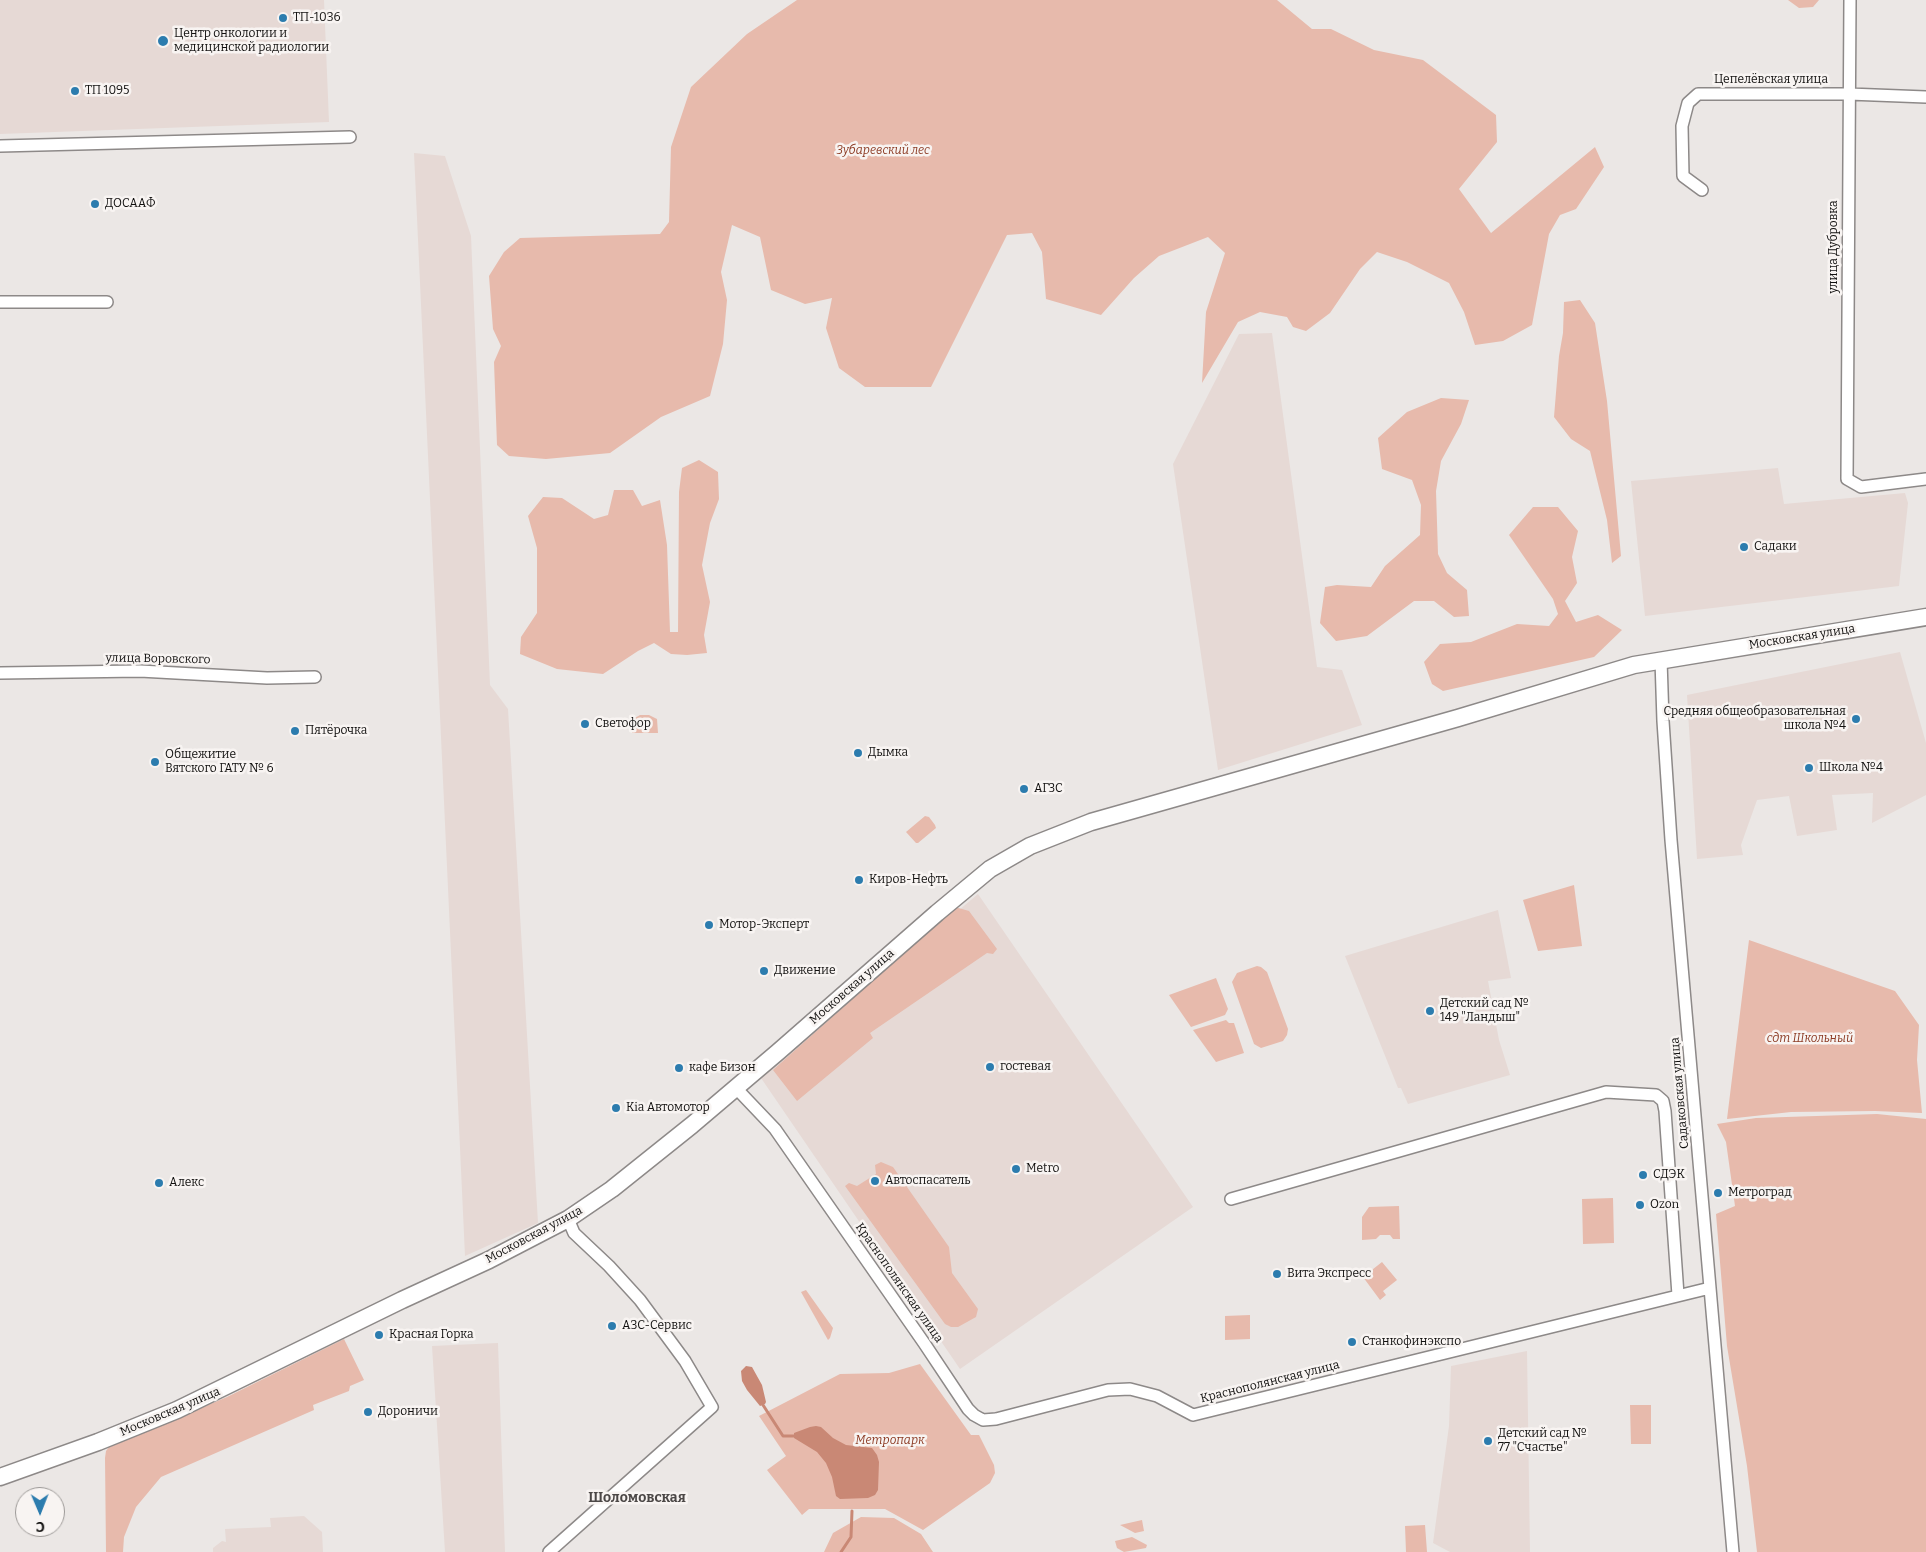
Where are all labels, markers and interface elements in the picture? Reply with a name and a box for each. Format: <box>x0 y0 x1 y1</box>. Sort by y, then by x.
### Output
place label: ТП-1036 <box>293 11 341 25</box>
marker: ТП-1036 <box>277 12 289 24</box>
place label: Центр онкологии и медицинской радиологии <box>174 27 329 55</box>
marker: Центр онкологии и медицинской радиологии <box>156 34 170 48</box>
street label: Цепелёвская улица <box>1714 73 1828 87</box>
place label: ТП 1095 <box>85 84 130 98</box>
marker: ТП 1095 <box>69 85 81 97</box>
park label: Зубаревский лес <box>836 144 930 158</box>
place label: ДОСААФ <box>105 197 156 211</box>
marker: ДОСААФ <box>89 198 101 210</box>
street label: улица Дубровка <box>1827 200 1841 294</box>
place label: Садаки <box>1754 540 1797 554</box>
marker: Садаки <box>1738 541 1750 553</box>
street label: Московская улица <box>1748 621 1856 653</box>
street label: улица Воровского <box>105 651 211 667</box>
place label: Средняя общеобразовательная школа №4 <box>1664 705 1846 733</box>
marker: Средняя общеобразовательная школа №4 <box>1850 713 1862 725</box>
place label: Светофор <box>595 717 651 731</box>
marker: Светофор <box>579 718 591 730</box>
place label: Пятёрочка <box>305 724 367 738</box>
marker: Пятёрочка <box>289 725 301 737</box>
place label: Дымка <box>868 746 908 760</box>
marker: Дымка <box>852 747 864 759</box>
place label: Общежитие Вятского ГАТУ № 6 <box>165 748 274 776</box>
marker: Общежитие Вятского ГАТУ № 6 <box>149 756 161 768</box>
place label: Школа №4 <box>1819 761 1883 775</box>
marker: Школа №4 <box>1803 762 1815 774</box>
place label: АГЗС <box>1034 782 1063 796</box>
marker: АГЗС <box>1018 783 1030 795</box>
place label: Киров-Нефть <box>869 873 948 887</box>
marker: Киров-Нефть <box>853 874 865 886</box>
place label: Мотор-Эксперт <box>719 918 809 932</box>
marker: Мотор-Эксперт <box>703 919 715 931</box>
street label: Московская улица <box>807 946 897 1028</box>
place label: Движение <box>774 964 836 978</box>
marker: Движение <box>758 965 770 977</box>
place label: Детский сад № 149 "Ландыш" <box>1440 997 1529 1025</box>
marker: Детский сад № 149 "Ландыш" <box>1424 1005 1436 1017</box>
park label: сдт Школьный <box>1767 1032 1853 1046</box>
street label: Садаковская улица <box>1668 1037 1692 1149</box>
place label: гостевая <box>1000 1060 1051 1074</box>
place label: кафе Бизон <box>689 1061 756 1075</box>
marker: гостевая <box>984 1061 996 1073</box>
marker: кафе Бизон <box>673 1062 685 1074</box>
place label: Kia Автомотор <box>626 1101 710 1115</box>
marker: Kia Автомотор <box>610 1102 622 1114</box>
place label: Metro <box>1026 1162 1059 1176</box>
marker: Metro <box>1010 1163 1022 1175</box>
place label: СДЭК <box>1653 1168 1685 1182</box>
marker: СДЭК <box>1637 1169 1649 1181</box>
place label: Автоспасатель <box>885 1174 970 1188</box>
marker: Автоспасатель <box>869 1175 881 1187</box>
place label: Алекс <box>169 1176 204 1190</box>
marker: Алекс <box>153 1177 165 1189</box>
place label: Метроград <box>1728 1186 1792 1200</box>
marker: Метроград <box>1712 1187 1724 1199</box>
place label: Ozon <box>1650 1198 1679 1212</box>
marker: Ozon <box>1634 1199 1646 1211</box>
street label: Московская улица <box>483 1203 585 1267</box>
street label: Краснополянская улица <box>852 1220 946 1346</box>
place label: Вита Экспресс <box>1287 1267 1371 1281</box>
marker: Вита Экспресс <box>1271 1268 1283 1280</box>
place label: АЗС-Сервис <box>622 1319 692 1333</box>
marker: АЗС-Сервис <box>606 1320 618 1332</box>
place label: Красная Горка <box>389 1328 474 1342</box>
marker: Красная Горка <box>373 1329 385 1341</box>
place label: Станкофинэкспо <box>1362 1335 1461 1349</box>
marker: Станкофинэкспо <box>1346 1336 1358 1348</box>
street label: Краснополянская улица <box>1199 1358 1341 1406</box>
street label: Московская улица <box>118 1384 222 1440</box>
place label: Дороничи <box>378 1405 438 1419</box>
marker: Дороничи <box>362 1406 374 1418</box>
place label: Детский сад № 77 "Счастье" <box>1498 1427 1587 1455</box>
park label: Метропарк <box>855 1434 925 1448</box>
marker: Детский сад № 77 "Счастье" <box>1482 1435 1494 1447</box>
north arrow <box>15 1487 65 1537</box>
district label: Шоломовская <box>588 1490 686 1506</box>
text: С <box>36 1518 45 1535</box>

